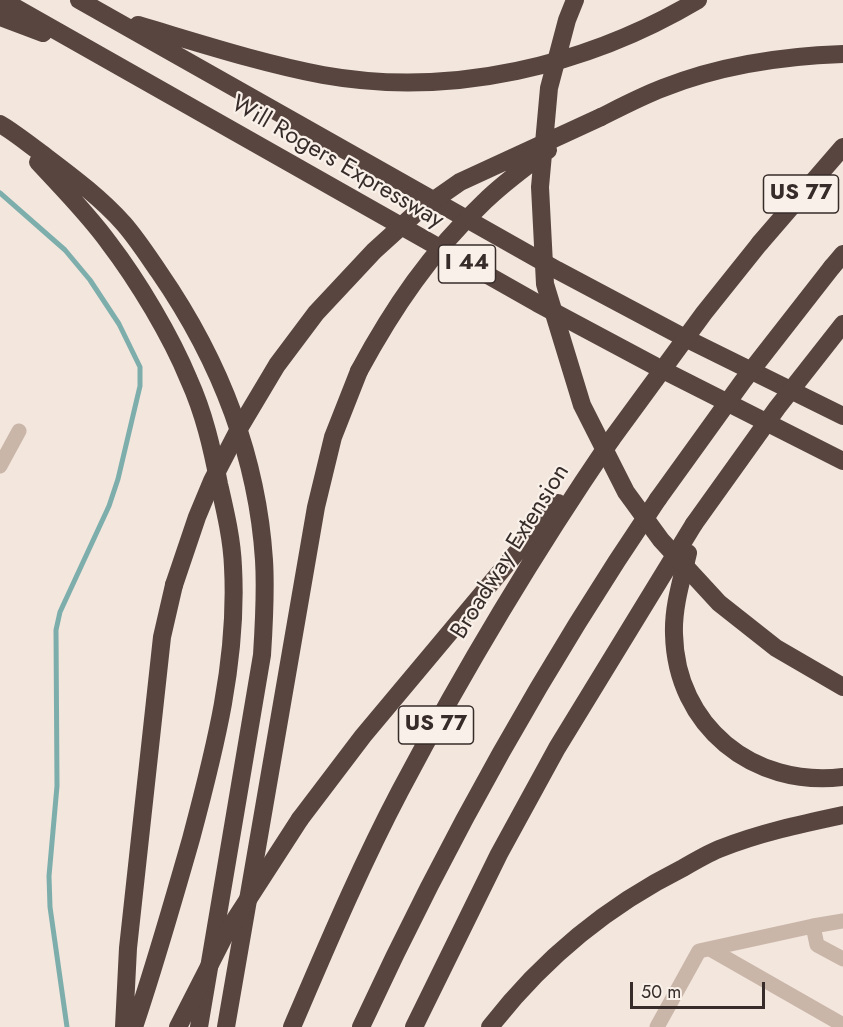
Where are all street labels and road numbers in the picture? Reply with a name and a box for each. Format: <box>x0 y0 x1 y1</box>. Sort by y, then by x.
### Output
street label: Will Rogers Expressway <box>226 90 448 236</box>
road number: US 77 <box>764 175 838 213</box>
road number: I 44 <box>438 245 496 283</box>
street label: Broadway Extension <box>446 459 576 645</box>
road number: US 77 <box>398 706 474 744</box>

